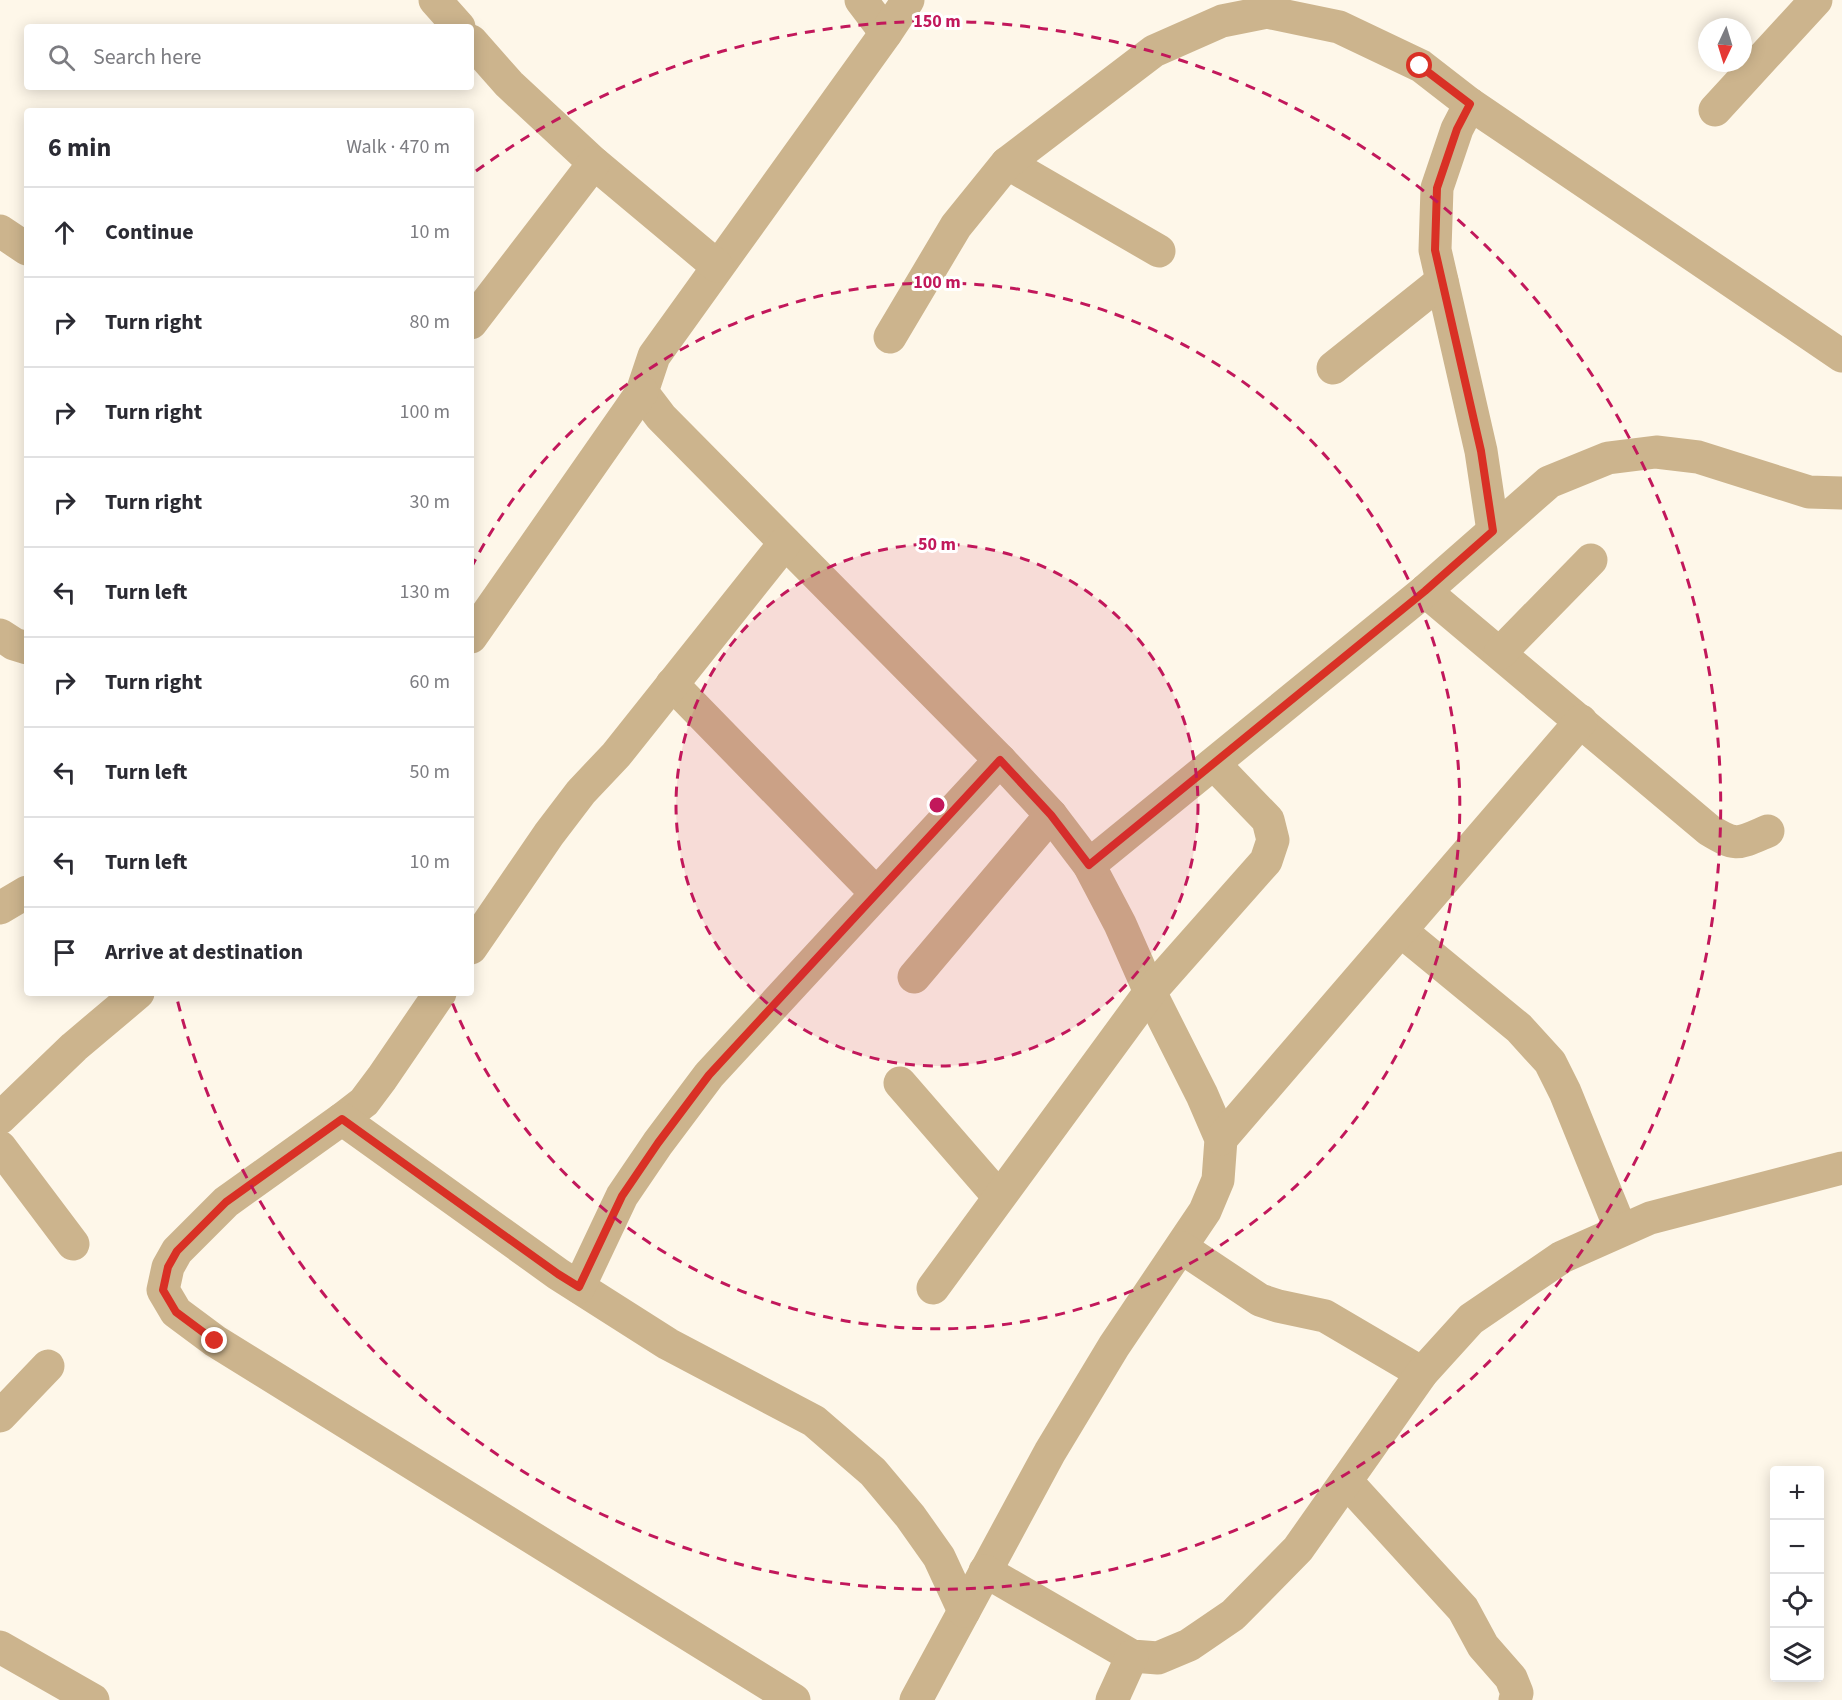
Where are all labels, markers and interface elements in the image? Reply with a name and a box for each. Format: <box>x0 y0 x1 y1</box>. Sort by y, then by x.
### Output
text: 150 m <box>913 9 961 34</box>
north arrow <box>1698 18 1752 72</box>
search box <box>24 24 474 90</box>
icon: search <box>45 41 78 74</box>
text: Search here <box>93 41 201 73</box>
route start <box>1406 52 1432 78</box>
text: 6 min <box>48 129 111 166</box>
text: Walk · 470 m <box>346 133 450 161</box>
icon: ahead <box>48 216 81 249</box>
text: Continue <box>105 216 194 248</box>
text: 10 m <box>410 218 450 246</box>
text: 100 m <box>913 270 961 295</box>
icon: right <box>48 306 81 339</box>
text: Turn right <box>105 306 202 338</box>
text: 80 m <box>410 308 450 336</box>
icon: right <box>48 396 81 429</box>
text: Turn right <box>105 396 202 428</box>
text: 100 m <box>400 398 450 426</box>
icon: right <box>48 486 81 519</box>
text: Turn right <box>105 486 202 518</box>
text: 30 m <box>410 488 450 516</box>
text: 50 m <box>918 532 956 557</box>
icon: left <box>48 576 81 609</box>
text: Turn left <box>105 576 187 608</box>
text: 130 m <box>400 578 450 606</box>
icon: right <box>48 666 81 699</box>
text: Turn right <box>105 666 202 698</box>
text: 60 m <box>410 668 450 696</box>
icon: left <box>48 756 81 789</box>
text: Turn left <box>105 756 187 788</box>
text: 50 m <box>410 758 450 786</box>
centre of rings <box>927 795 947 815</box>
icon: left <box>48 846 81 879</box>
text: Turn left <box>105 846 187 878</box>
text: 10 m <box>410 848 450 876</box>
icon: arrive <box>48 936 81 969</box>
text: Arrive at destination <box>105 936 303 968</box>
route end <box>201 1327 227 1353</box>
map controls <box>1770 1466 1824 1682</box>
button: + <box>1770 1466 1824 1520</box>
button: − <box>1770 1520 1824 1574</box>
button: locate <box>1770 1574 1824 1628</box>
button: layers <box>1770 1628 1824 1682</box>

